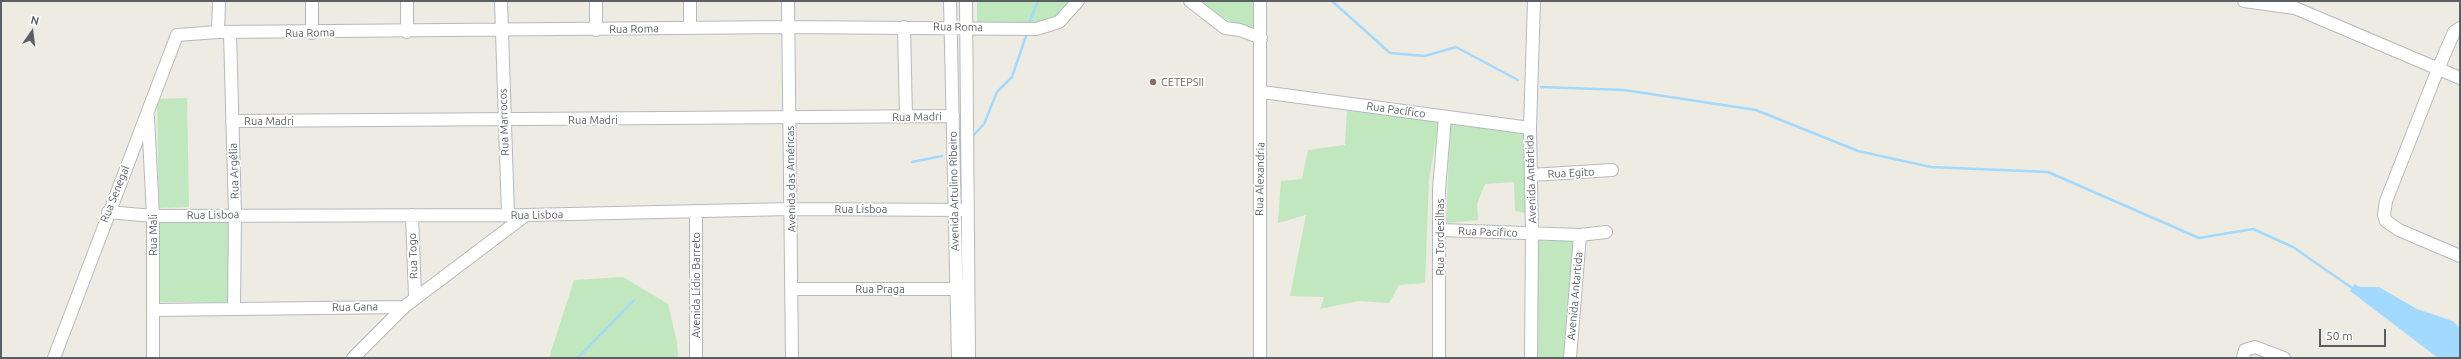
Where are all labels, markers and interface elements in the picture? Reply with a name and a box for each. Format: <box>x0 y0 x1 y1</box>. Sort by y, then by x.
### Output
north arrow <box>12 12 52 52</box>
text: N <box>29 14 40 27</box>
street label: Rua Roma <box>933 20 983 34</box>
street label: Rua Roma <box>609 22 659 36</box>
street label: Rua Roma <box>285 26 335 40</box>
place label: CETEPSII <box>1161 75 1204 89</box>
marker: CETEPSII <box>1148 77 1158 87</box>
street label: Rua Marrocos <box>496 88 512 156</box>
street label: Rua Pacífico <box>1366 99 1426 121</box>
street label: Rua Madri <box>892 110 942 124</box>
street label: Rua Madri <box>568 113 618 127</box>
street label: Rua Madri <box>244 114 294 128</box>
street label: Avenida das Américas <box>783 126 799 232</box>
street label: Avenida Artulino Ribeiro <box>946 131 962 251</box>
street label: Avenida Antártida <box>1523 134 1539 224</box>
street label: Rua Alexandria <box>1253 142 1267 216</box>
street label: Rua Argélia <box>226 143 242 199</box>
street label: Rua Senegal <box>98 164 132 224</box>
street label: Rua Egito <box>1547 165 1595 181</box>
street label: Rua Tordesilhas <box>1433 198 1447 276</box>
street label: Rua Lisboa <box>835 202 887 216</box>
street label: Rua Lisboa <box>186 208 240 222</box>
street label: Rua Lisboa <box>510 208 564 222</box>
street label: Rua Mali <box>146 214 160 256</box>
street label: Rua Pacifico <box>1458 224 1518 240</box>
street label: Avenida Lídio Barreto <box>689 232 703 338</box>
street label: Rua Togo <box>406 233 420 279</box>
street label: Avenida Antartida <box>1565 251 1585 341</box>
street label: Rua Praga <box>855 282 905 296</box>
street label: Rua Gana <box>332 300 378 314</box>
scale bar <box>2321 321 2388 347</box>
text: 50 m <box>2326 329 2353 342</box>

